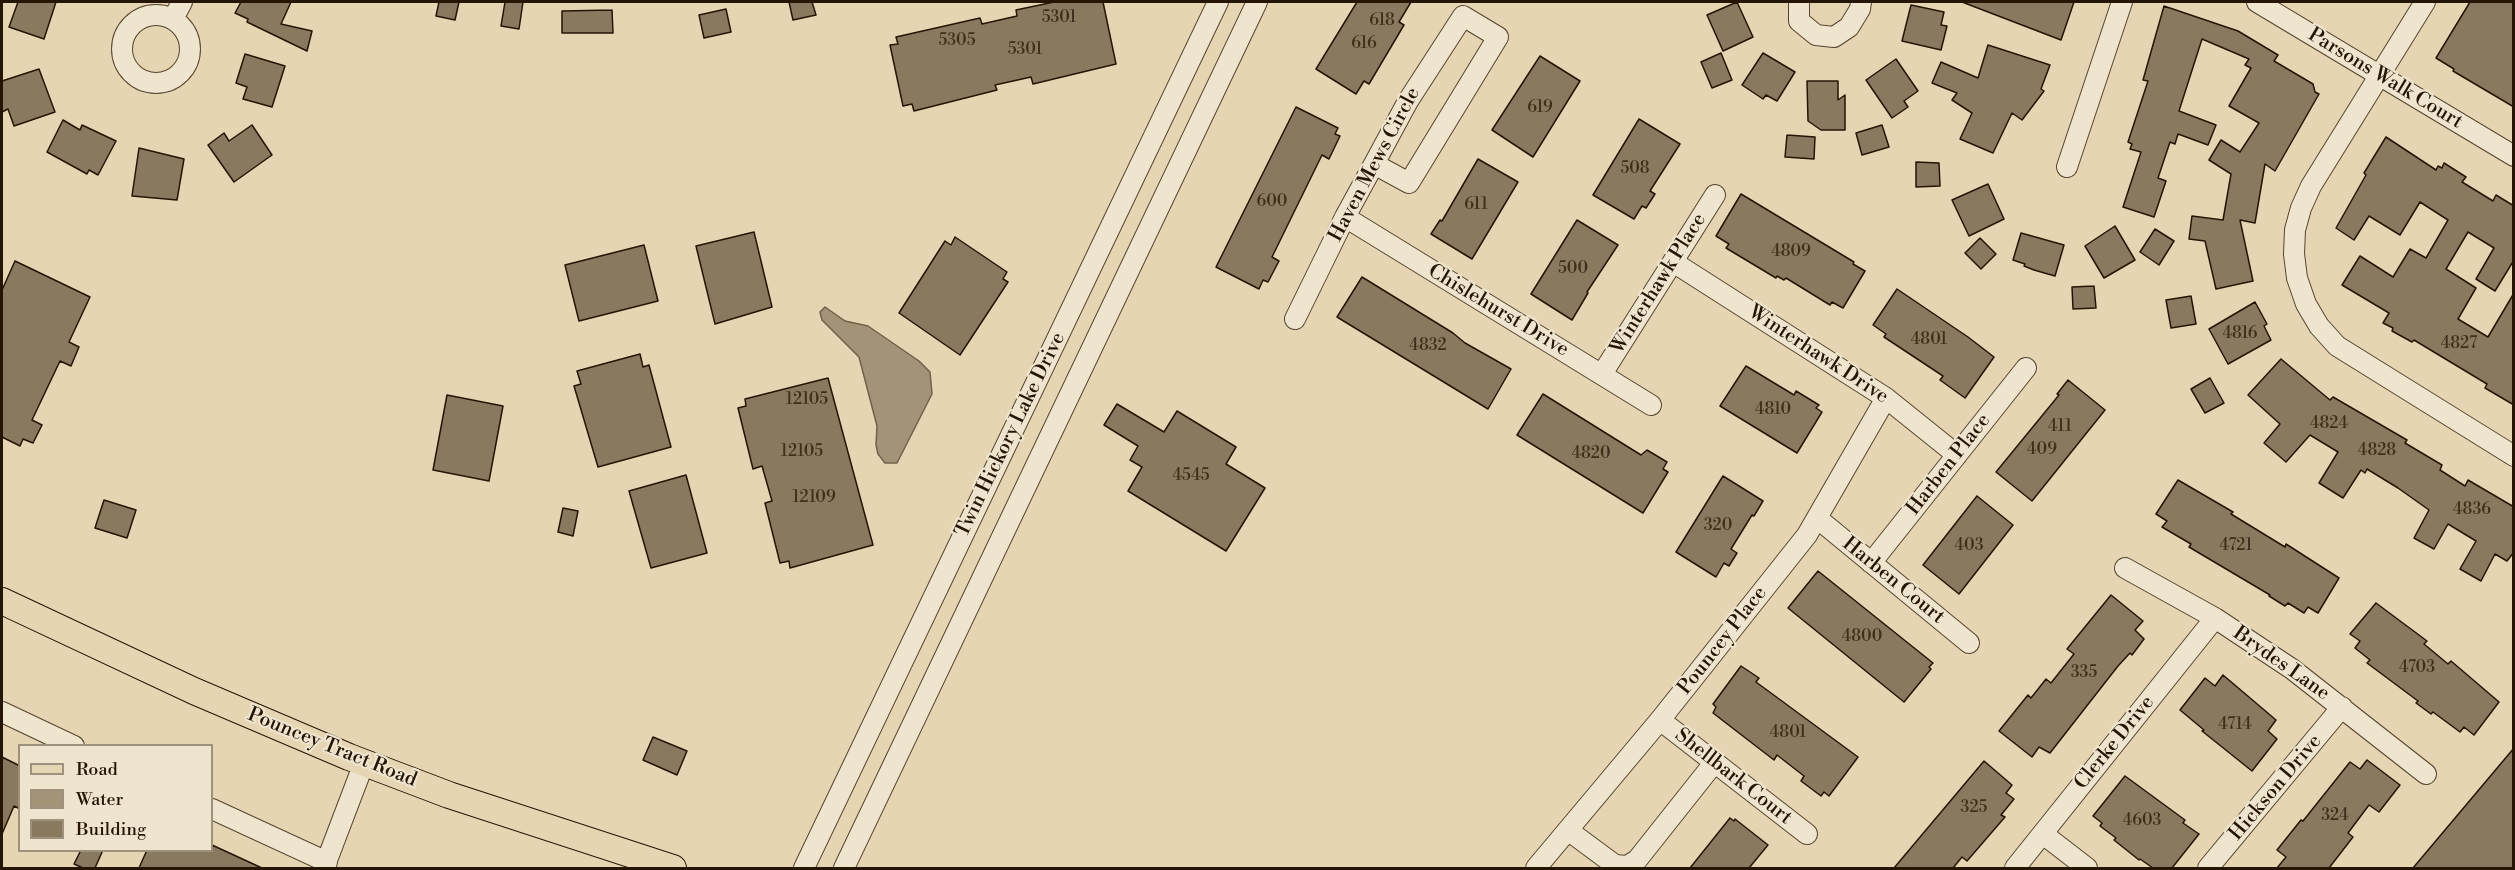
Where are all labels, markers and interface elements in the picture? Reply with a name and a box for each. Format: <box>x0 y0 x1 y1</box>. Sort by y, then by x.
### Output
house number: 5301 <box>1042 8 1076 28</box>
house number: 618 <box>1369 11 1395 31</box>
street label: Parsons Walk Court <box>2303 23 2467 135</box>
house number: 5305 <box>938 31 976 51</box>
house number: 616 <box>1351 34 1377 54</box>
house number: 5301 <box>1008 40 1042 60</box>
street label: Haven Mews Circle <box>1324 84 1426 246</box>
house number: 619 <box>1527 98 1553 118</box>
house number: 508 <box>1620 159 1650 179</box>
house number: 600 <box>1257 192 1287 212</box>
house number: 611 <box>1464 195 1488 215</box>
street label: Winterhawk Place <box>1606 209 1712 359</box>
house number: 4809 <box>1771 242 1811 262</box>
house number: 500 <box>1558 259 1588 279</box>
street label: Chislehurst Drive <box>1423 260 1573 362</box>
street label: Winterhawk Drive <box>1743 301 1893 409</box>
house number: 4816 <box>2222 324 2258 344</box>
street label: Twin Hickory Lake Drive <box>951 329 1071 541</box>
house number: 4801 <box>1911 330 1947 350</box>
house number: 4827 <box>2441 334 2477 354</box>
house number: 4832 <box>1409 336 1447 356</box>
house number: 12105 <box>786 390 828 410</box>
house number: 4810 <box>1755 400 1791 420</box>
street label: Harben Place <box>1902 410 1996 520</box>
house number: 4824 <box>2310 414 2348 434</box>
house number: 411 <box>2048 417 2072 437</box>
house number: 409 <box>2027 440 2057 460</box>
house number: 4828 <box>2358 441 2396 461</box>
house number: 12105 <box>781 442 823 462</box>
house number: 4820 <box>1571 444 1611 464</box>
house number: 4545 <box>1173 466 1209 486</box>
house number: 12109 <box>792 488 836 508</box>
house number: 4836 <box>2453 500 2491 520</box>
house number: 320 <box>1704 516 1732 536</box>
street label: Harben Court <box>1837 532 1949 630</box>
house number: 403 <box>1955 536 1983 556</box>
house number: 4721 <box>2220 536 2252 556</box>
street label: Pouncey Place <box>1673 582 1773 700</box>
street label: Brydes Lane <box>2228 622 2334 706</box>
house number: 4800 <box>1842 627 1882 647</box>
house number: 4703 <box>2399 658 2435 678</box>
house number: 335 <box>2071 663 2097 683</box>
street label: Clerke Drive <box>2070 691 2160 795</box>
street label: Pouncey Tract Road <box>244 703 420 793</box>
house number: 4714 <box>2218 715 2252 735</box>
house number: 4801 <box>1770 723 1806 743</box>
street label: Shellbark Court <box>1669 724 1797 830</box>
street label: Hickson Drive <box>2225 730 2327 846</box>
legend <box>18 744 213 852</box>
text: Road <box>76 758 118 781</box>
text: Water <box>76 788 123 811</box>
house number: 325 <box>1961 798 1987 818</box>
house number: 324 <box>2321 806 2349 826</box>
house number: 4603 <box>2123 811 2161 831</box>
text: Building <box>76 818 146 841</box>

